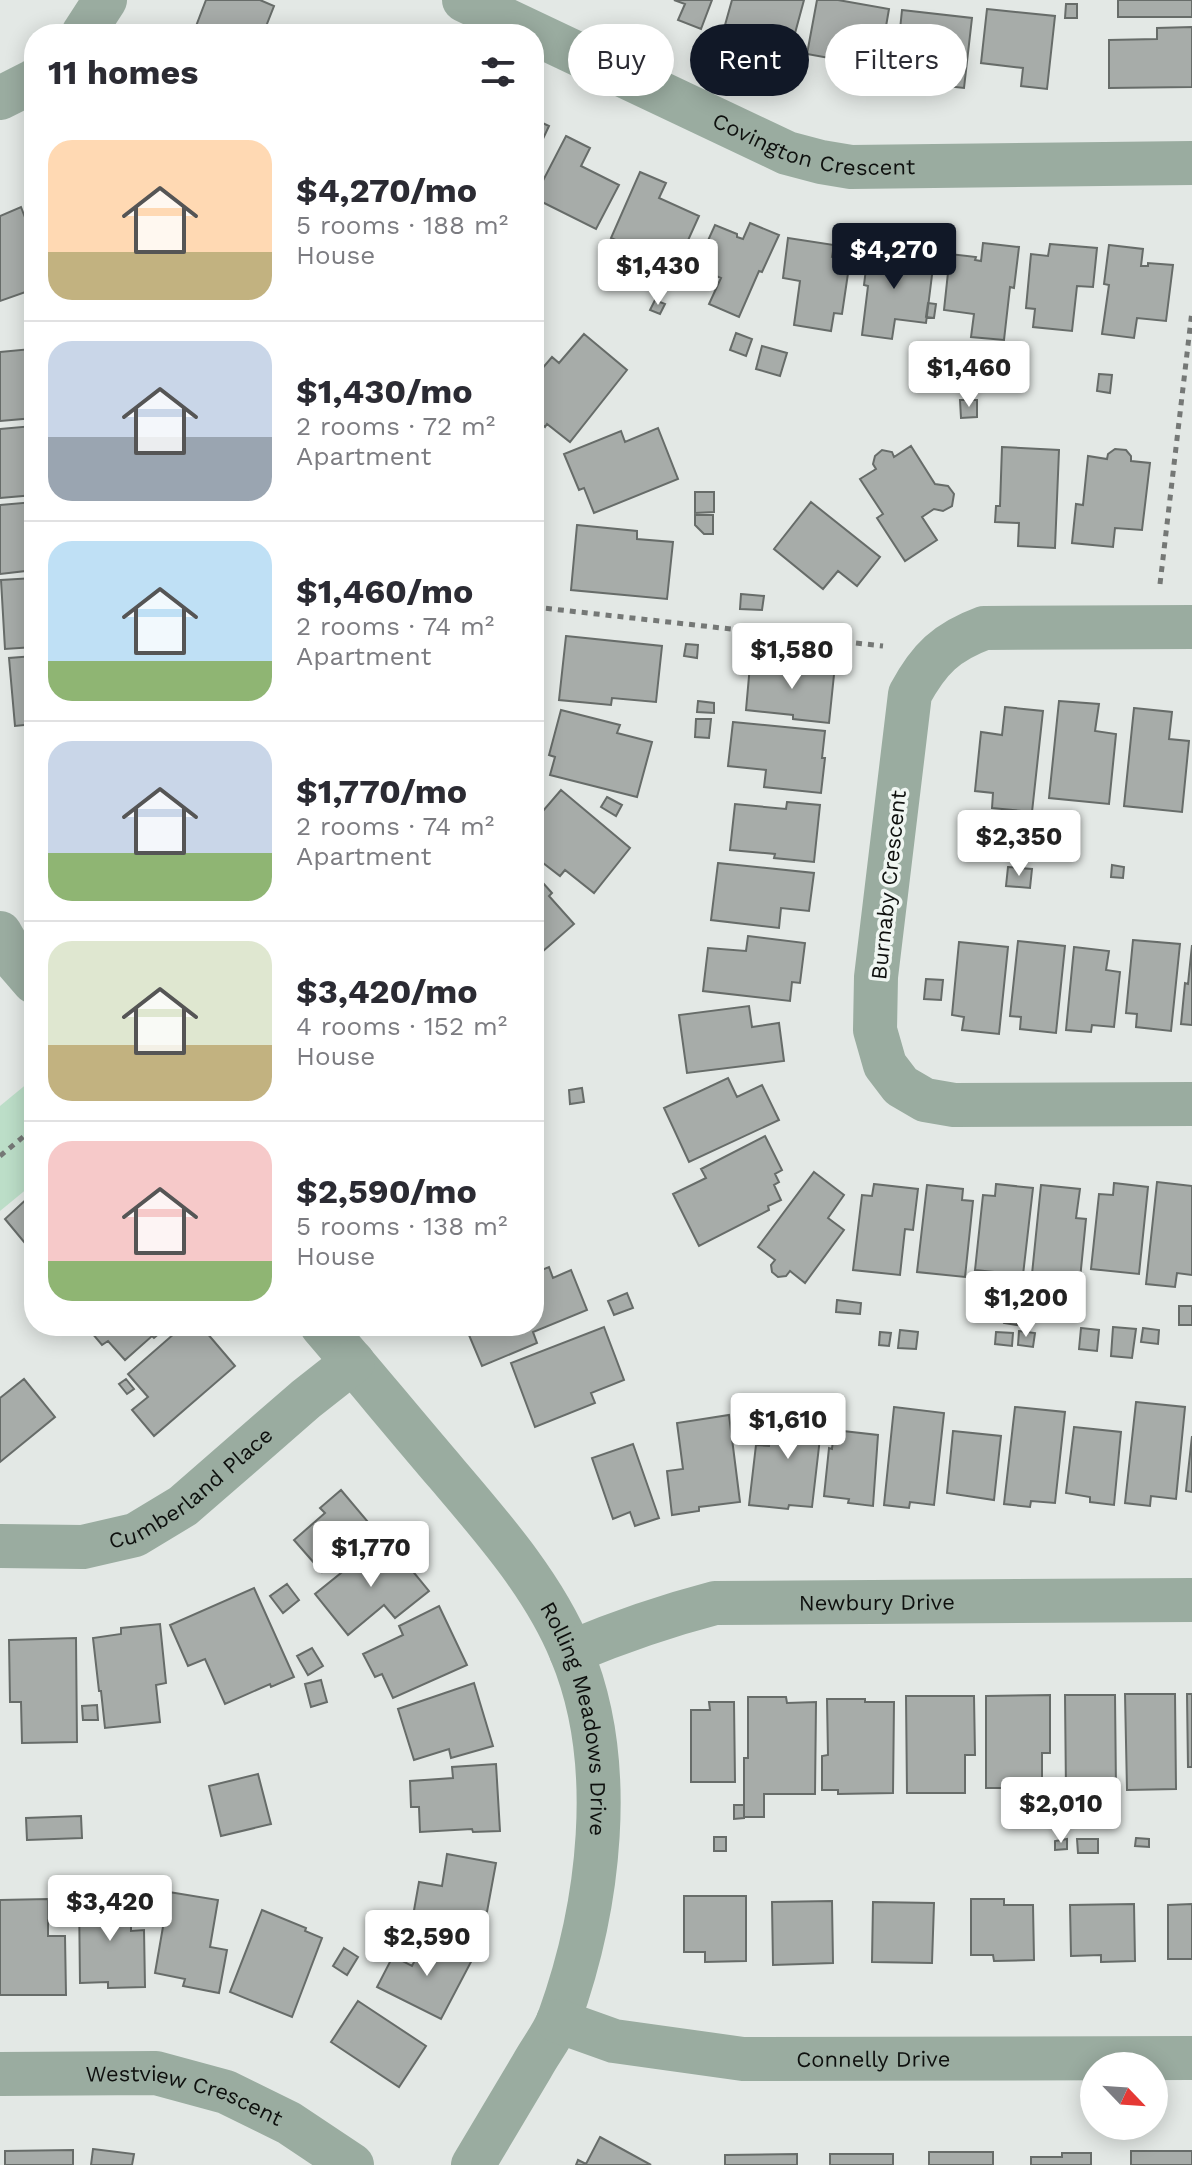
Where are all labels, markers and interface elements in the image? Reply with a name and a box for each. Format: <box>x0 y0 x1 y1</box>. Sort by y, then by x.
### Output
chip: Buy <box>568 24 674 96</box>
chip: Rent <box>690 24 809 96</box>
chip: Filters <box>825 24 967 96</box>
icon: filters <box>476 50 520 94</box>
text: 11 homes <box>48 52 198 92</box>
street label: Covington Crescent <box>709 108 915 181</box>
text: $4,270/mo <box>296 170 477 210</box>
icon: home <box>112 172 208 268</box>
text: 5 rooms · 188 m² <box>296 210 508 240</box>
pin: $4,270 <box>829 223 959 291</box>
text: $4,270 <box>850 234 938 264</box>
pin: $1,430 <box>593 239 723 307</box>
text: House <box>296 240 375 270</box>
text: $1,430 <box>616 250 700 280</box>
pin: $1,460 <box>904 341 1034 409</box>
text: $1,460 <box>927 352 1011 382</box>
text: $1,430/mo <box>296 371 473 411</box>
icon: home <box>112 373 208 469</box>
text: 2 rooms · 72 m² <box>296 411 495 441</box>
text: Apartment <box>296 441 432 471</box>
text: $1,460/mo <box>296 571 473 611</box>
icon: home <box>112 573 208 669</box>
text: 2 rooms · 74 m² <box>296 611 494 641</box>
pin: $1,580 <box>727 623 857 691</box>
text: $1,580 <box>750 634 834 664</box>
text: Apartment <box>296 641 432 671</box>
text: $1,770/mo <box>296 771 467 811</box>
icon: home <box>112 773 208 869</box>
street label: Burnaby Crescent <box>866 789 911 981</box>
pin: $2,350 <box>954 810 1084 878</box>
text: 2 rooms · 74 m² <box>296 811 494 841</box>
text: $2,350 <box>975 821 1063 851</box>
text: Apartment <box>296 841 432 871</box>
text: $3,420/mo <box>296 971 478 1011</box>
icon: home <box>112 973 208 1069</box>
text: 4 rooms · 152 m² <box>296 1011 507 1041</box>
text: House <box>296 1041 375 1071</box>
text: $2,590/mo <box>296 1171 477 1211</box>
icon: home <box>112 1173 208 1269</box>
text: 5 rooms · 138 m² <box>296 1211 507 1241</box>
text: House <box>296 1241 375 1271</box>
pin: $1,200 <box>961 1271 1091 1339</box>
text: $1,200 <box>984 1282 1068 1312</box>
pin: $1,610 <box>723 1393 853 1461</box>
text: $1,610 <box>749 1404 827 1434</box>
street label: Cumberland Place <box>106 1422 278 1554</box>
pin: $1,770 <box>306 1521 436 1589</box>
text: $1,770 <box>331 1532 411 1562</box>
street label: Newbury Drive <box>799 1589 955 1615</box>
street label: Rolling Meadows Drive <box>535 1597 611 1837</box>
pin: $2,010 <box>996 1777 1126 1845</box>
text: $2,010 <box>1019 1788 1103 1818</box>
pin: $3,420 <box>45 1875 175 1943</box>
text: $3,420 <box>66 1886 154 1916</box>
pin: $2,590 <box>362 1910 492 1978</box>
text: $2,590 <box>383 1921 471 1951</box>
street label: Connelly Drive <box>796 2047 950 2072</box>
north arrow <box>1080 2052 1168 2140</box>
map controls <box>1080 2052 1168 2140</box>
street label: Westview Crescent <box>85 2061 287 2131</box>

